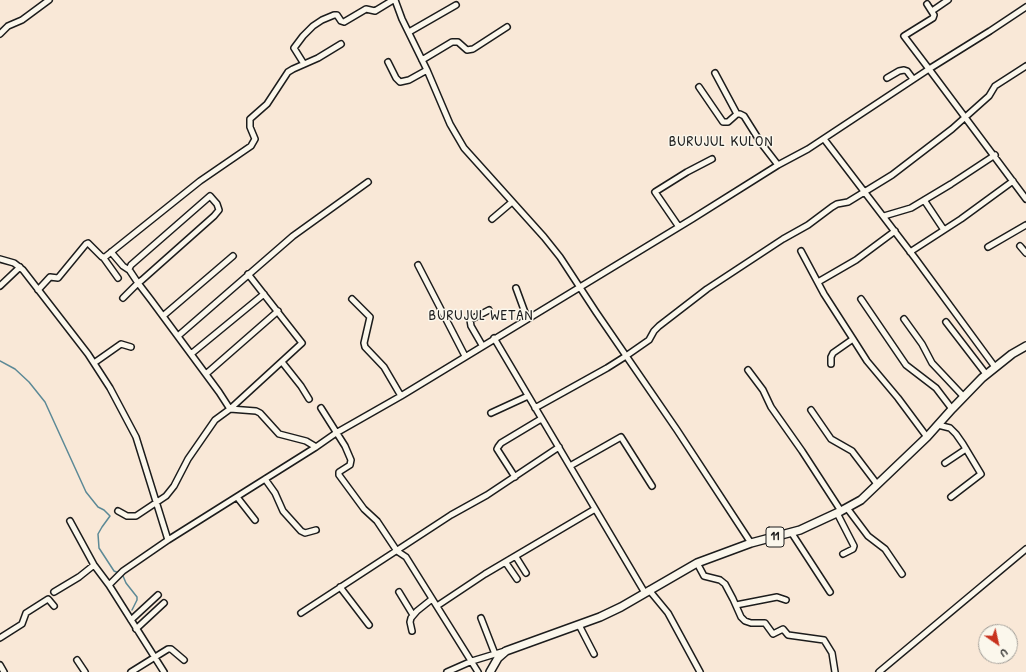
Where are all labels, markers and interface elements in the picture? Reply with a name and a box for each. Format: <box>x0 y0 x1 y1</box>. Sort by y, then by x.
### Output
district label: BURUJUL KULON <box>669 133 773 151</box>
district label: BURUJUL WETAN <box>429 307 533 325</box>
road number: 11 <box>766 527 784 547</box>
north arrow <box>978 624 1018 664</box>
text: U <box>998 646 1011 661</box>

